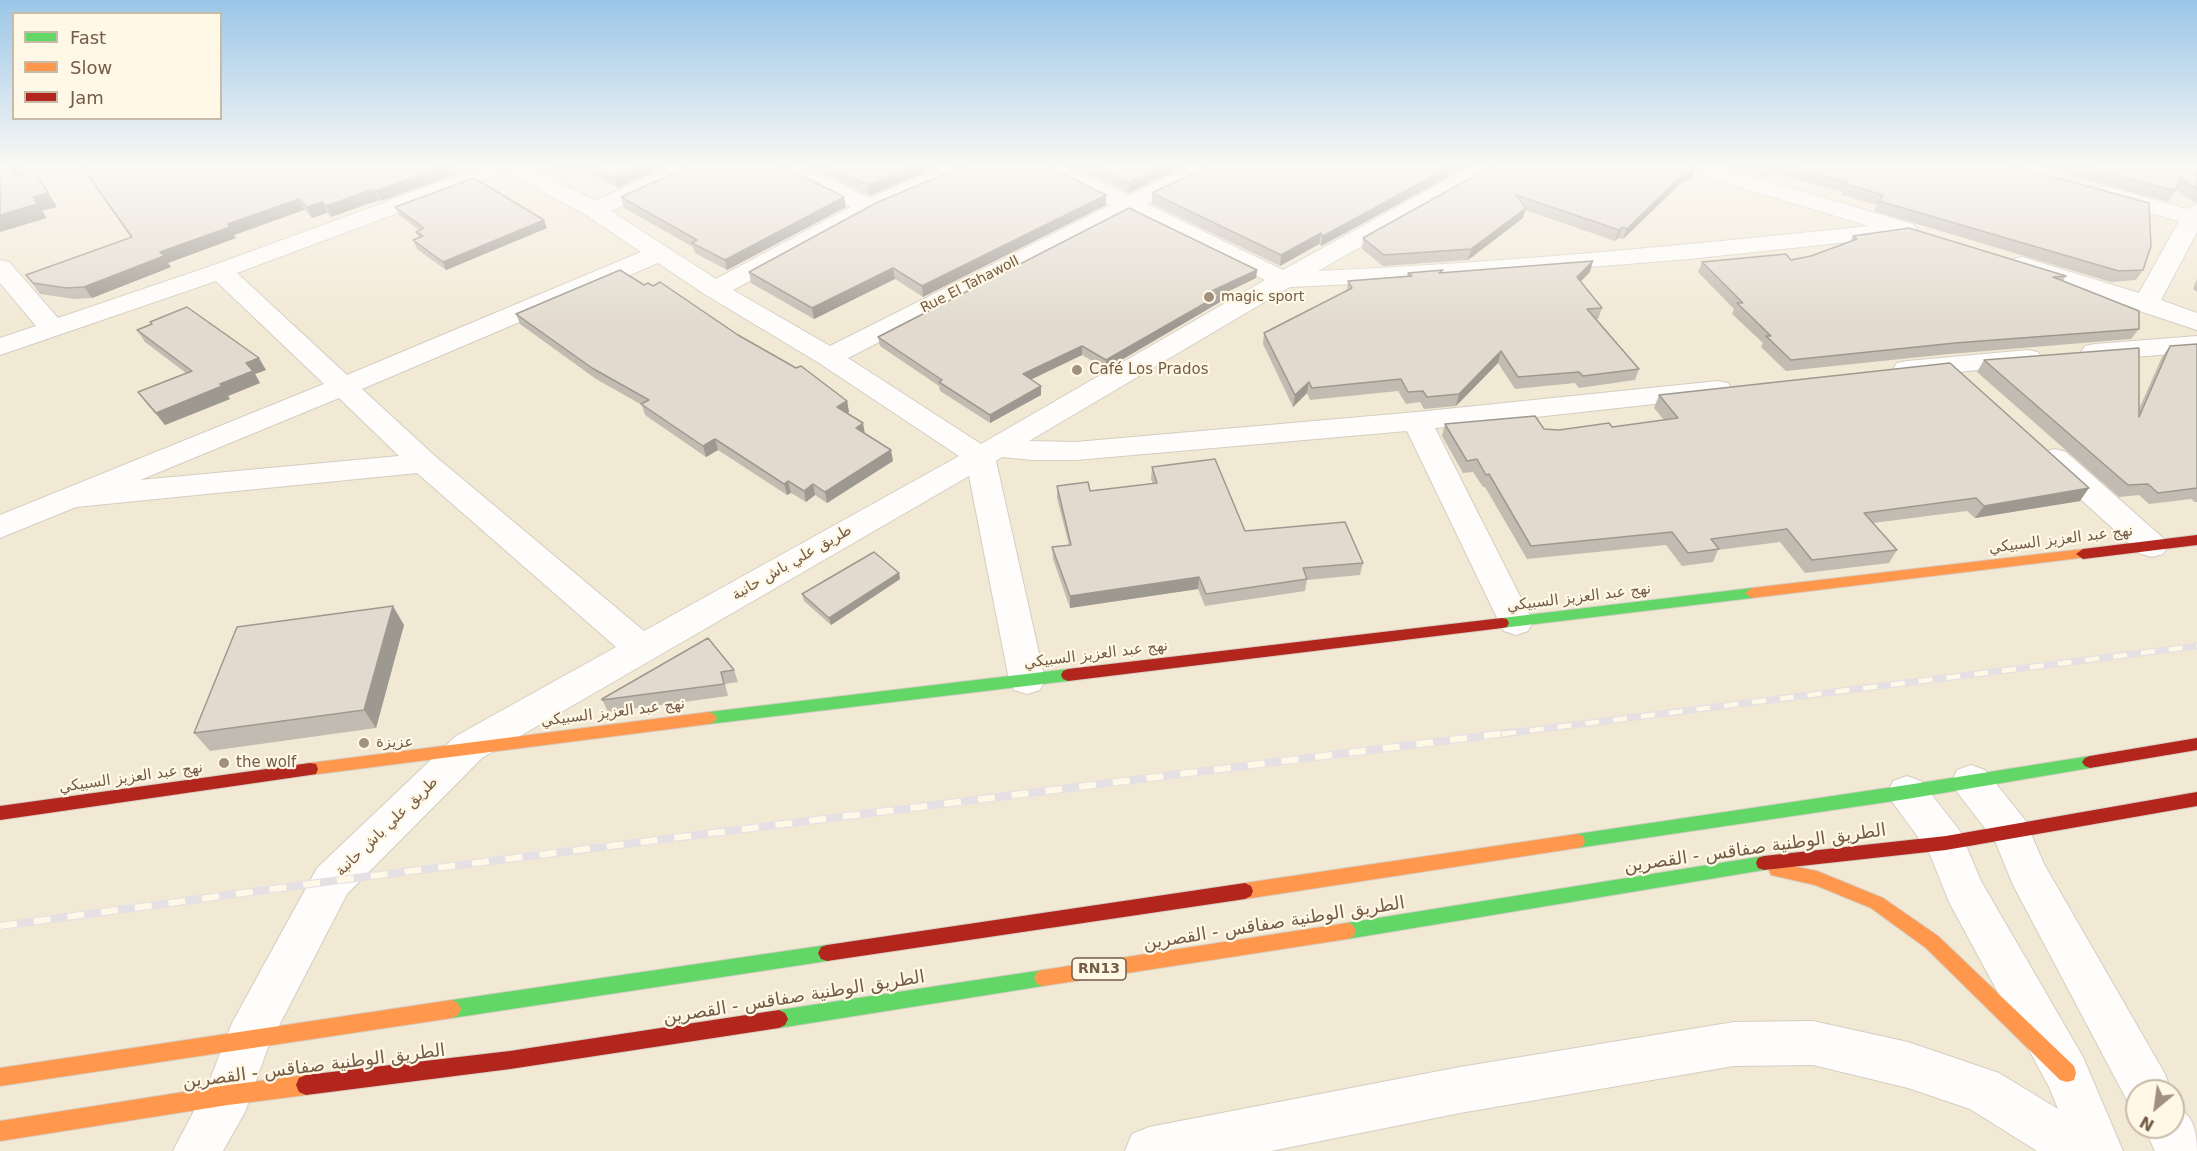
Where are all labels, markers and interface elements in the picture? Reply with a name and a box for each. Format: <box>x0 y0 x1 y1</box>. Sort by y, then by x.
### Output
legend <box>12 12 222 120</box>
text: Fast <box>70 27 106 48</box>
text: Slow <box>70 57 112 78</box>
text: Jam <box>70 87 104 108</box>
street label: Rue El Tahawoll <box>918 253 1022 317</box>
place label: magic sport <box>1221 289 1304 305</box>
marker: magic sport <box>1202 290 1216 304</box>
place label: Café Los Prados <box>1089 361 1208 379</box>
marker: Café Los Prados <box>1070 363 1084 377</box>
street label: طريق علي باش حانبة <box>729 521 855 605</box>
street label: نهج عبد العزيز السبيكي <box>1988 522 2134 558</box>
street label: نهج عبد العزيز السبيكي <box>1506 580 1652 616</box>
street label: نهج عبد العزيز السبيكي <box>1023 637 1169 673</box>
street label: نهج عبد العزيز السبيكي <box>540 695 686 731</box>
place label: عزيزة <box>376 734 414 752</box>
marker: عزيزة <box>357 736 371 750</box>
place label: the wolf <box>236 754 296 772</box>
marker: the wolf <box>217 756 231 770</box>
street label: نهج عبد العزيز السبيكي <box>58 759 204 797</box>
street label: طريق علي باش حانبة <box>332 774 442 880</box>
street label: الطريق الوطنية صفاقس - القصرين <box>1623 820 1887 878</box>
street label: الطريق الوطنية صفاقس - القصرين <box>1142 893 1406 955</box>
road number: RN13 <box>1072 958 1126 980</box>
street label: الطريق الوطنية صفاقس - القصرين <box>662 967 926 1029</box>
street label: الطريق الوطنية صفاقس - القصرين <box>181 1040 447 1094</box>
north arrow <box>2125 1079 2185 1139</box>
text: N <box>2137 1112 2157 1135</box>

